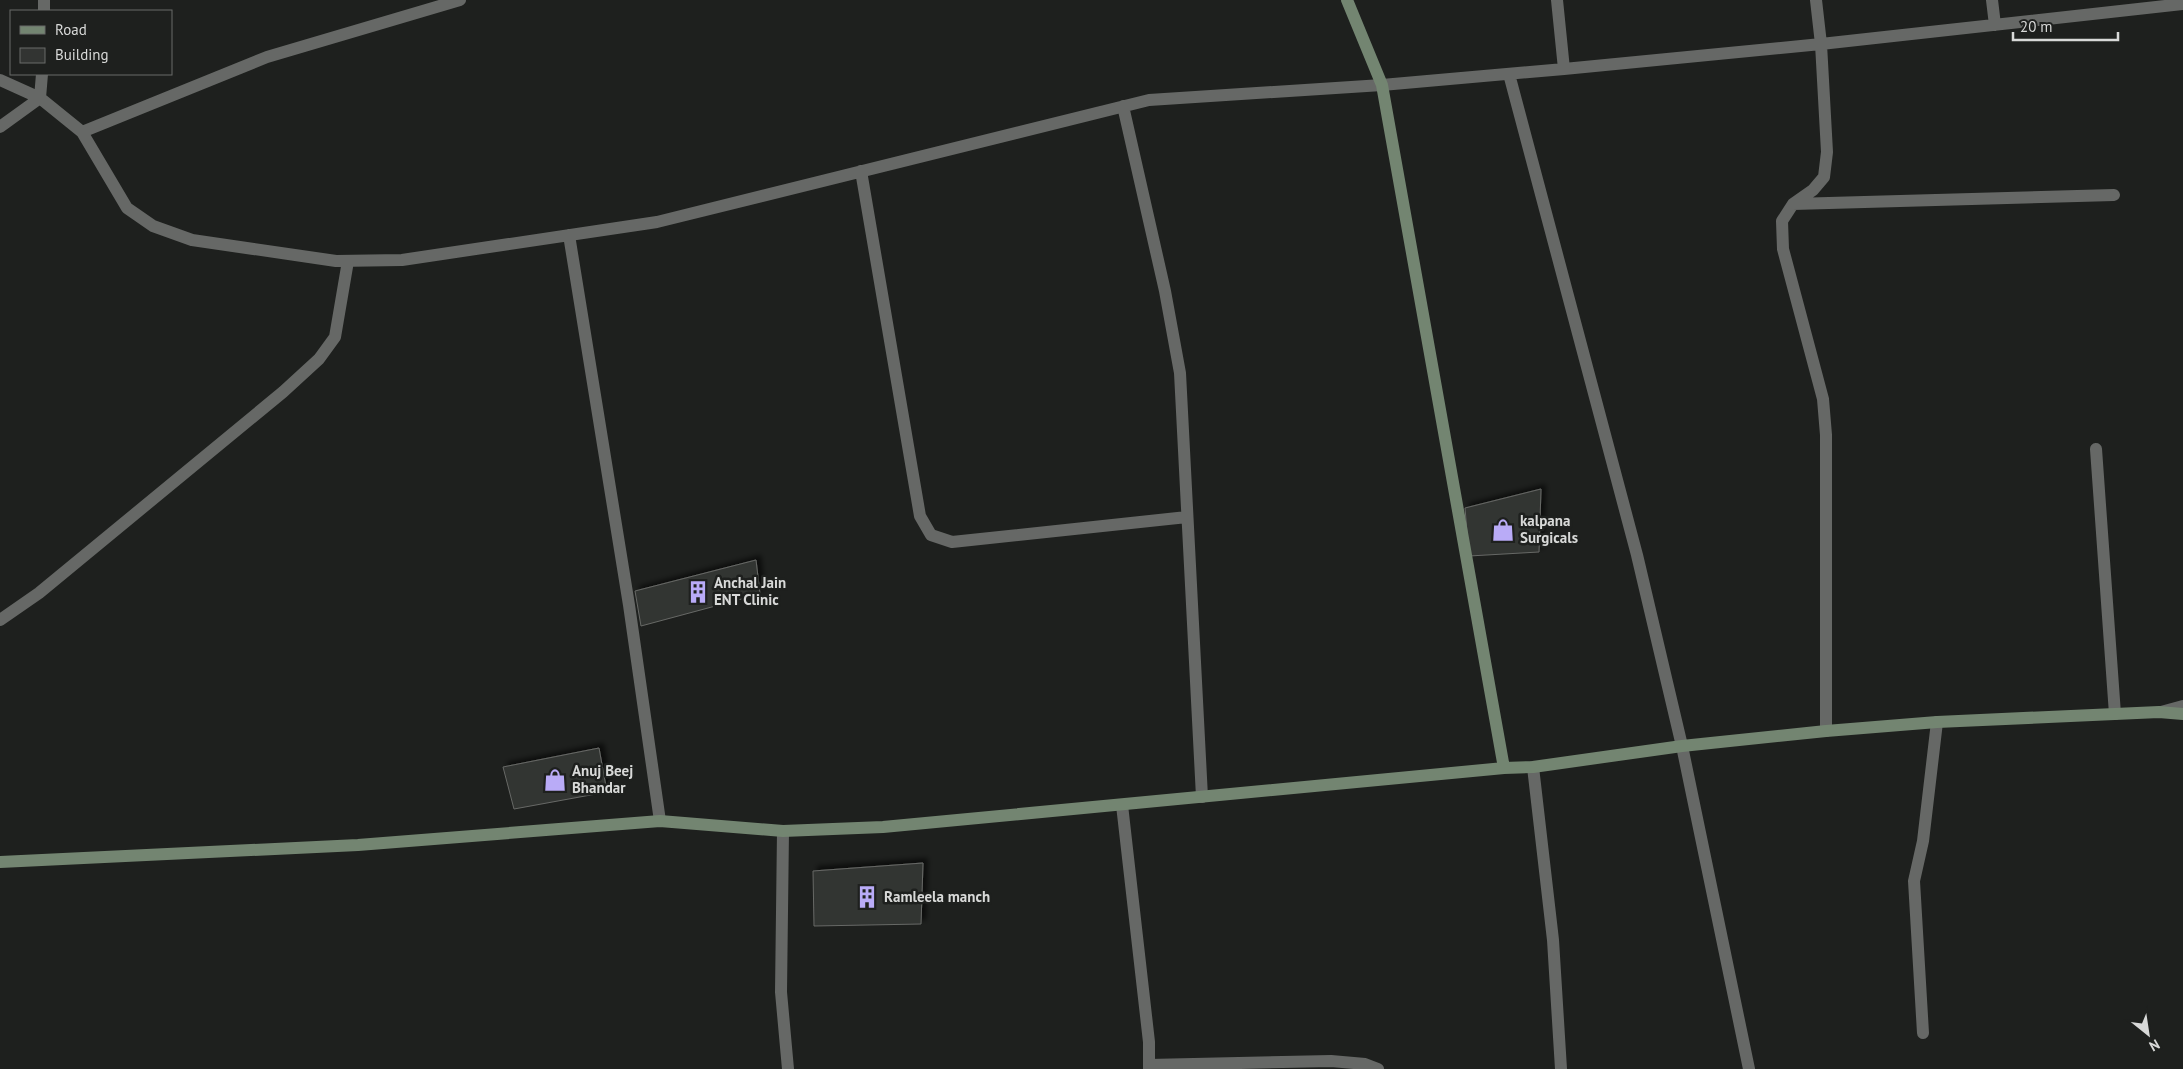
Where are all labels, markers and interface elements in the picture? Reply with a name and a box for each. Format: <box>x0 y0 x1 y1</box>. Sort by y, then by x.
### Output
legend <box>10 10 172 75</box>
scale bar <box>2013 10 2118 42</box>
text: 20 m <box>2020 17 2053 36</box>
text: Road <box>55 20 87 39</box>
text: Building <box>55 45 109 64</box>
place label: kalpana Surgicals <box>1520 511 1578 547</box>
shop icon: kalpana Surgicals <box>1490 517 1516 543</box>
place label: Anchal Jain ENT Clinic <box>714 573 786 609</box>
building icon: Anchal Jain ENT Clinic <box>685 579 711 605</box>
place label: Anuj Beej Bhandar <box>572 761 633 797</box>
shop icon: Anuj Beej Bhandar <box>542 767 568 793</box>
building icon: Ramleela manch <box>854 884 880 910</box>
place label: Ramleela manch <box>884 887 990 906</box>
north arrow <box>2123 1009 2173 1059</box>
text: N <box>2146 1035 2163 1055</box>

